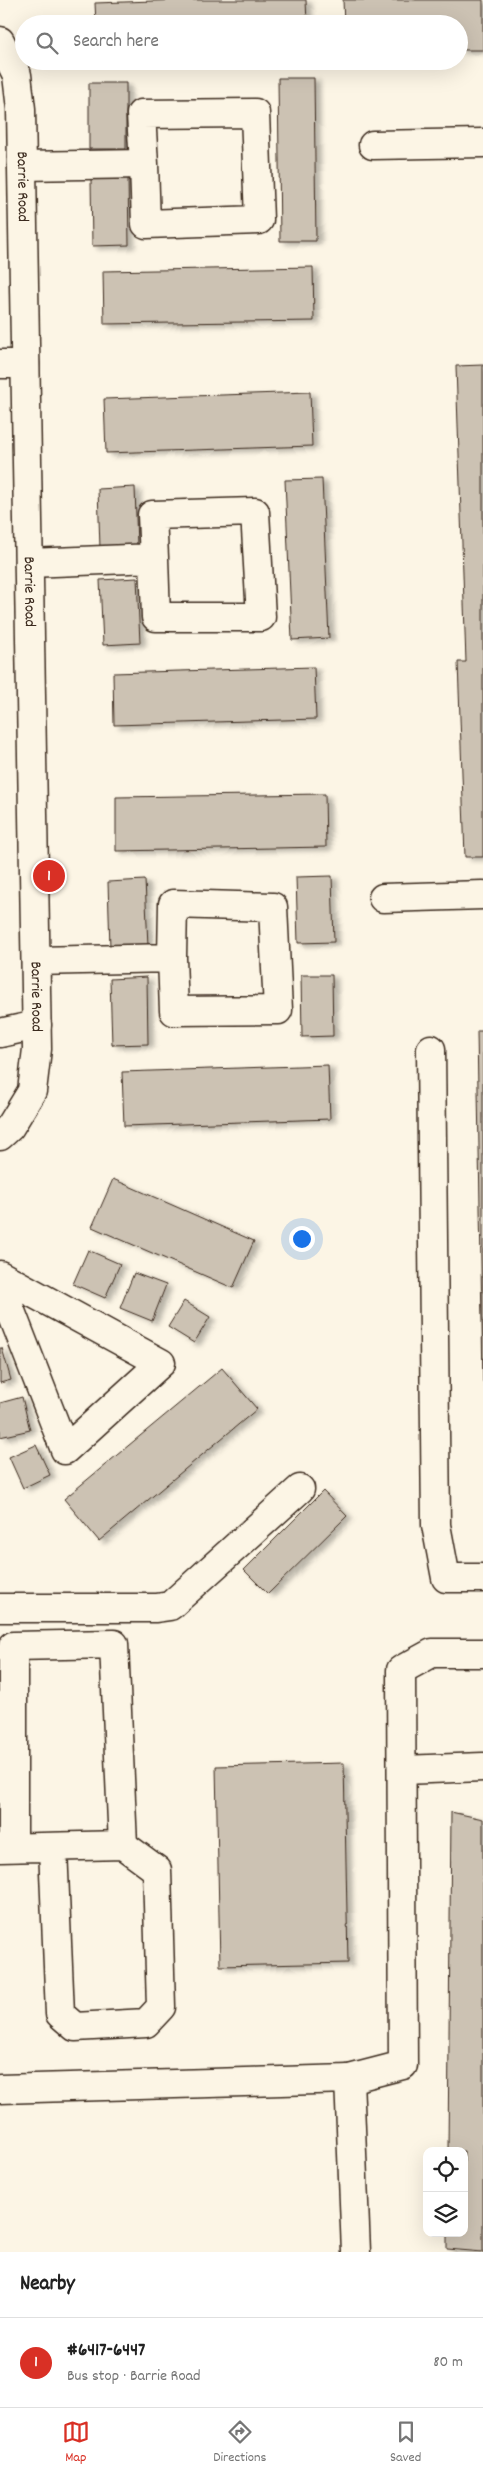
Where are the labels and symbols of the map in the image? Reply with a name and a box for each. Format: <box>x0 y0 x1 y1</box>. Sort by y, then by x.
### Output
street label: Barrie Road <box>10 151 34 222</box>
street label: Barrie Road <box>17 556 41 627</box>
pin: 1 <box>33 857 65 895</box>
street label: Barrie Road <box>24 961 48 1032</box>
your location <box>289 1226 315 1252</box>

